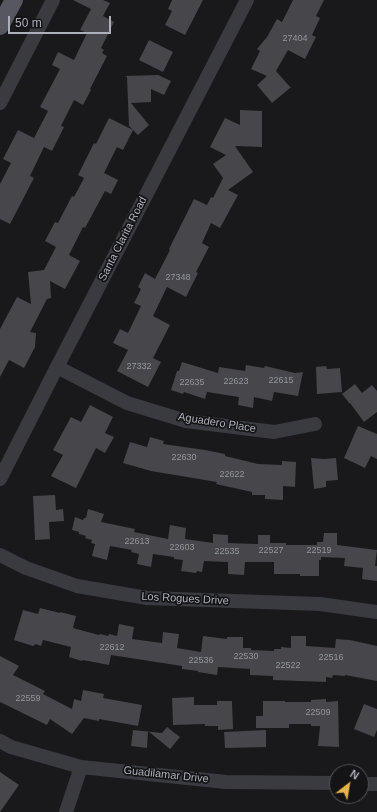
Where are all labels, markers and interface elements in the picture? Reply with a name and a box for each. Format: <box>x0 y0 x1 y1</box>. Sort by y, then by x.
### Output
scale bar <box>10 8 113 34</box>
text: 50 m <box>15 16 42 30</box>
house number: 27404 <box>282 34 308 44</box>
street label: Santa Clarita Road <box>96 195 150 283</box>
house number: 27348 <box>165 273 191 283</box>
house number: 27332 <box>126 362 152 372</box>
house number: 22615 <box>268 376 294 386</box>
house number: 22623 <box>223 377 249 387</box>
house number: 22635 <box>179 378 205 388</box>
street label: Aguadero Place <box>177 410 257 436</box>
house number: 22630 <box>171 453 197 463</box>
house number: 22622 <box>219 470 245 480</box>
house number: 22613 <box>124 537 150 547</box>
house number: 22603 <box>169 543 195 553</box>
house number: 22527 <box>258 546 284 556</box>
house number: 22519 <box>306 546 332 556</box>
house number: 22535 <box>214 547 240 557</box>
street label: Los Rogues Drive <box>141 590 229 608</box>
house number: 22612 <box>99 643 125 653</box>
house number: 22530 <box>233 652 259 662</box>
house number: 22516 <box>318 653 344 663</box>
house number: 22536 <box>188 656 214 666</box>
house number: 22522 <box>275 661 301 671</box>
house number: 22559 <box>15 694 41 704</box>
house number: 22509 <box>305 708 331 718</box>
street label: Guadilamar Drive <box>123 764 209 786</box>
north arrow <box>329 764 369 804</box>
text: N <box>348 767 361 782</box>

